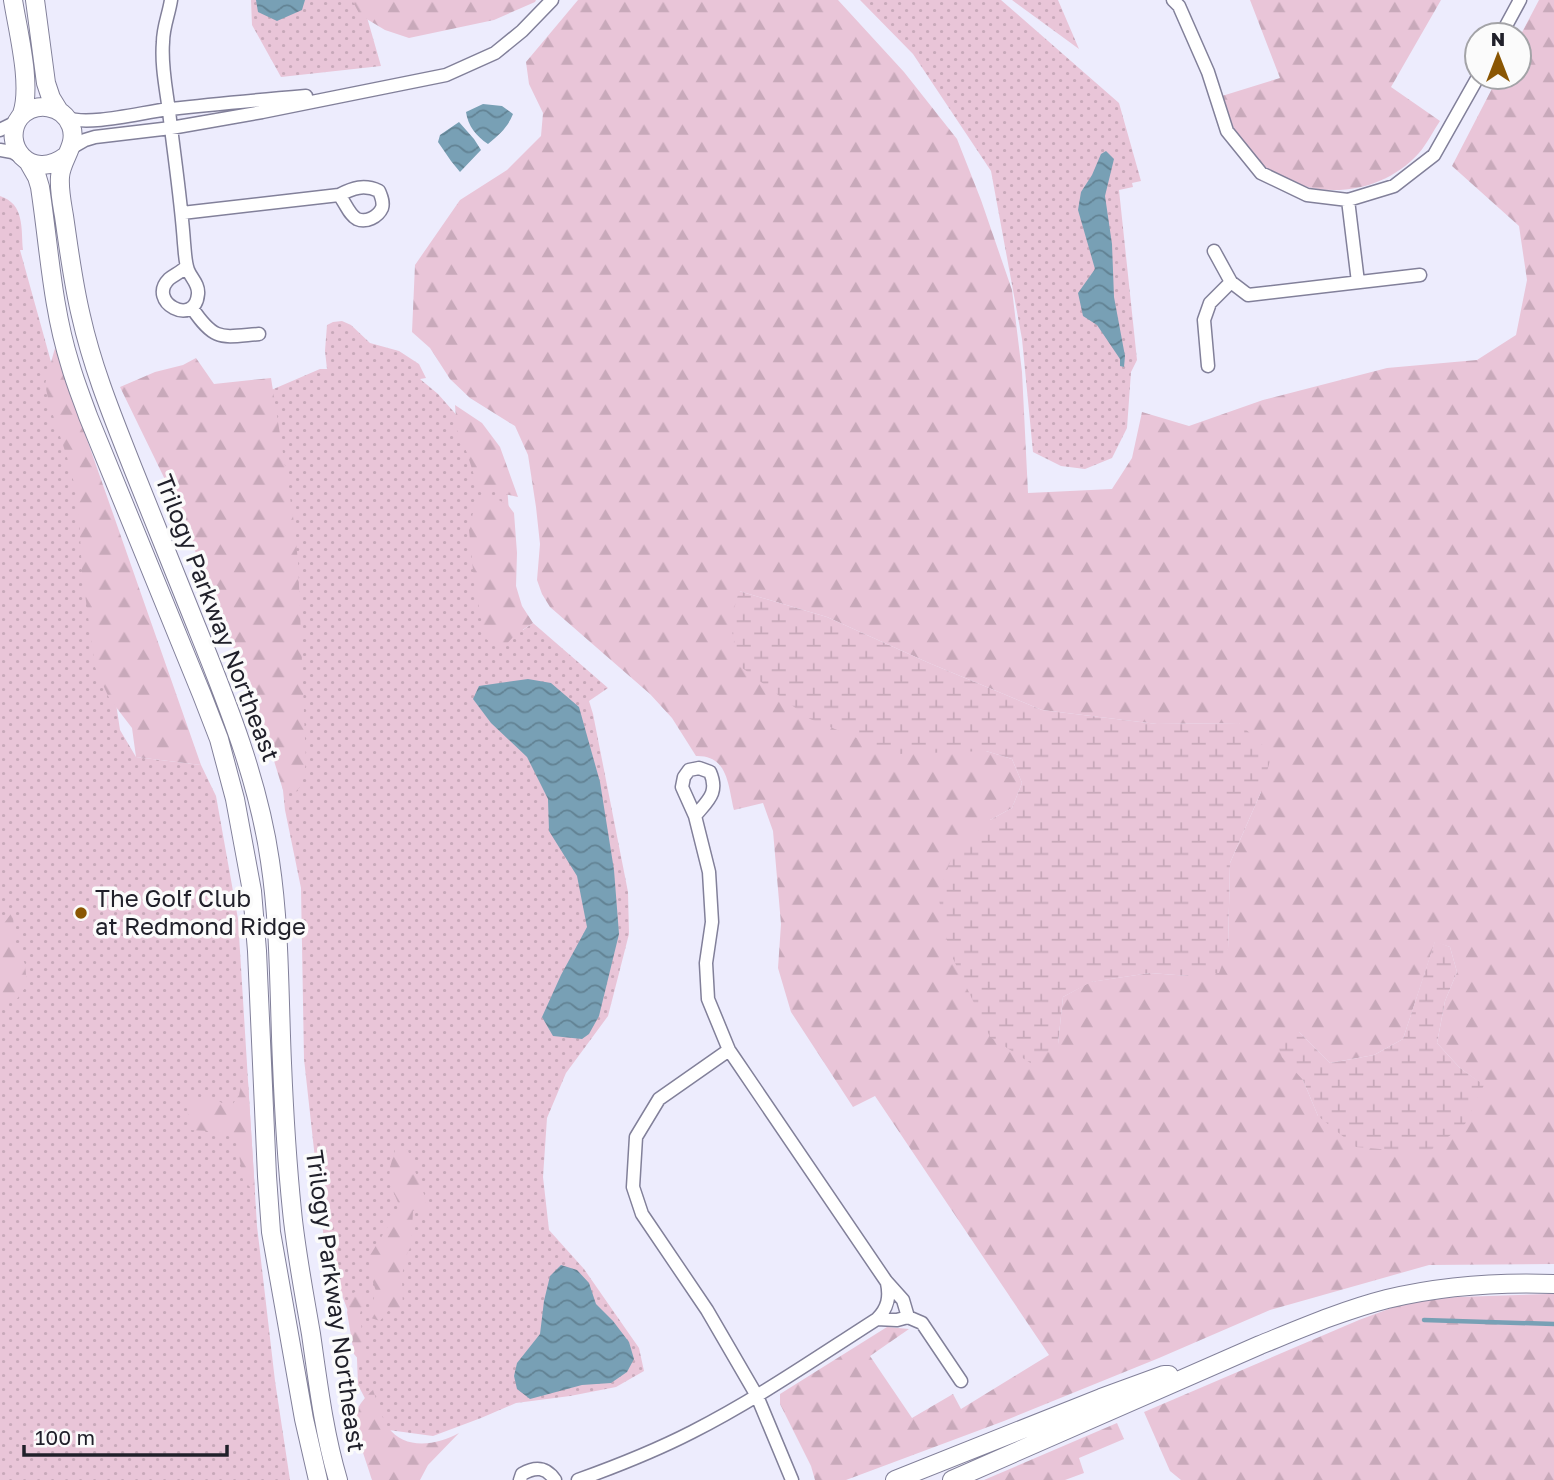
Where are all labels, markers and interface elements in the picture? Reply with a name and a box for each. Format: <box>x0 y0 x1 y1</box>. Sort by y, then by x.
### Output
north arrow <box>1463 21 1533 91</box>
text: N <box>1491 27 1505 50</box>
street label: Trilogy Parkway Northeast <box>150 470 287 765</box>
place label: The Golf Club at Redmond Ridge <box>95 883 306 940</box>
marker: The Golf Club at Redmond Ridge <box>73 905 89 921</box>
street label: Trilogy Parkway Northeast <box>301 1148 372 1454</box>
scale bar <box>24 1414 228 1458</box>
text: 100 m <box>35 1424 95 1450</box>

